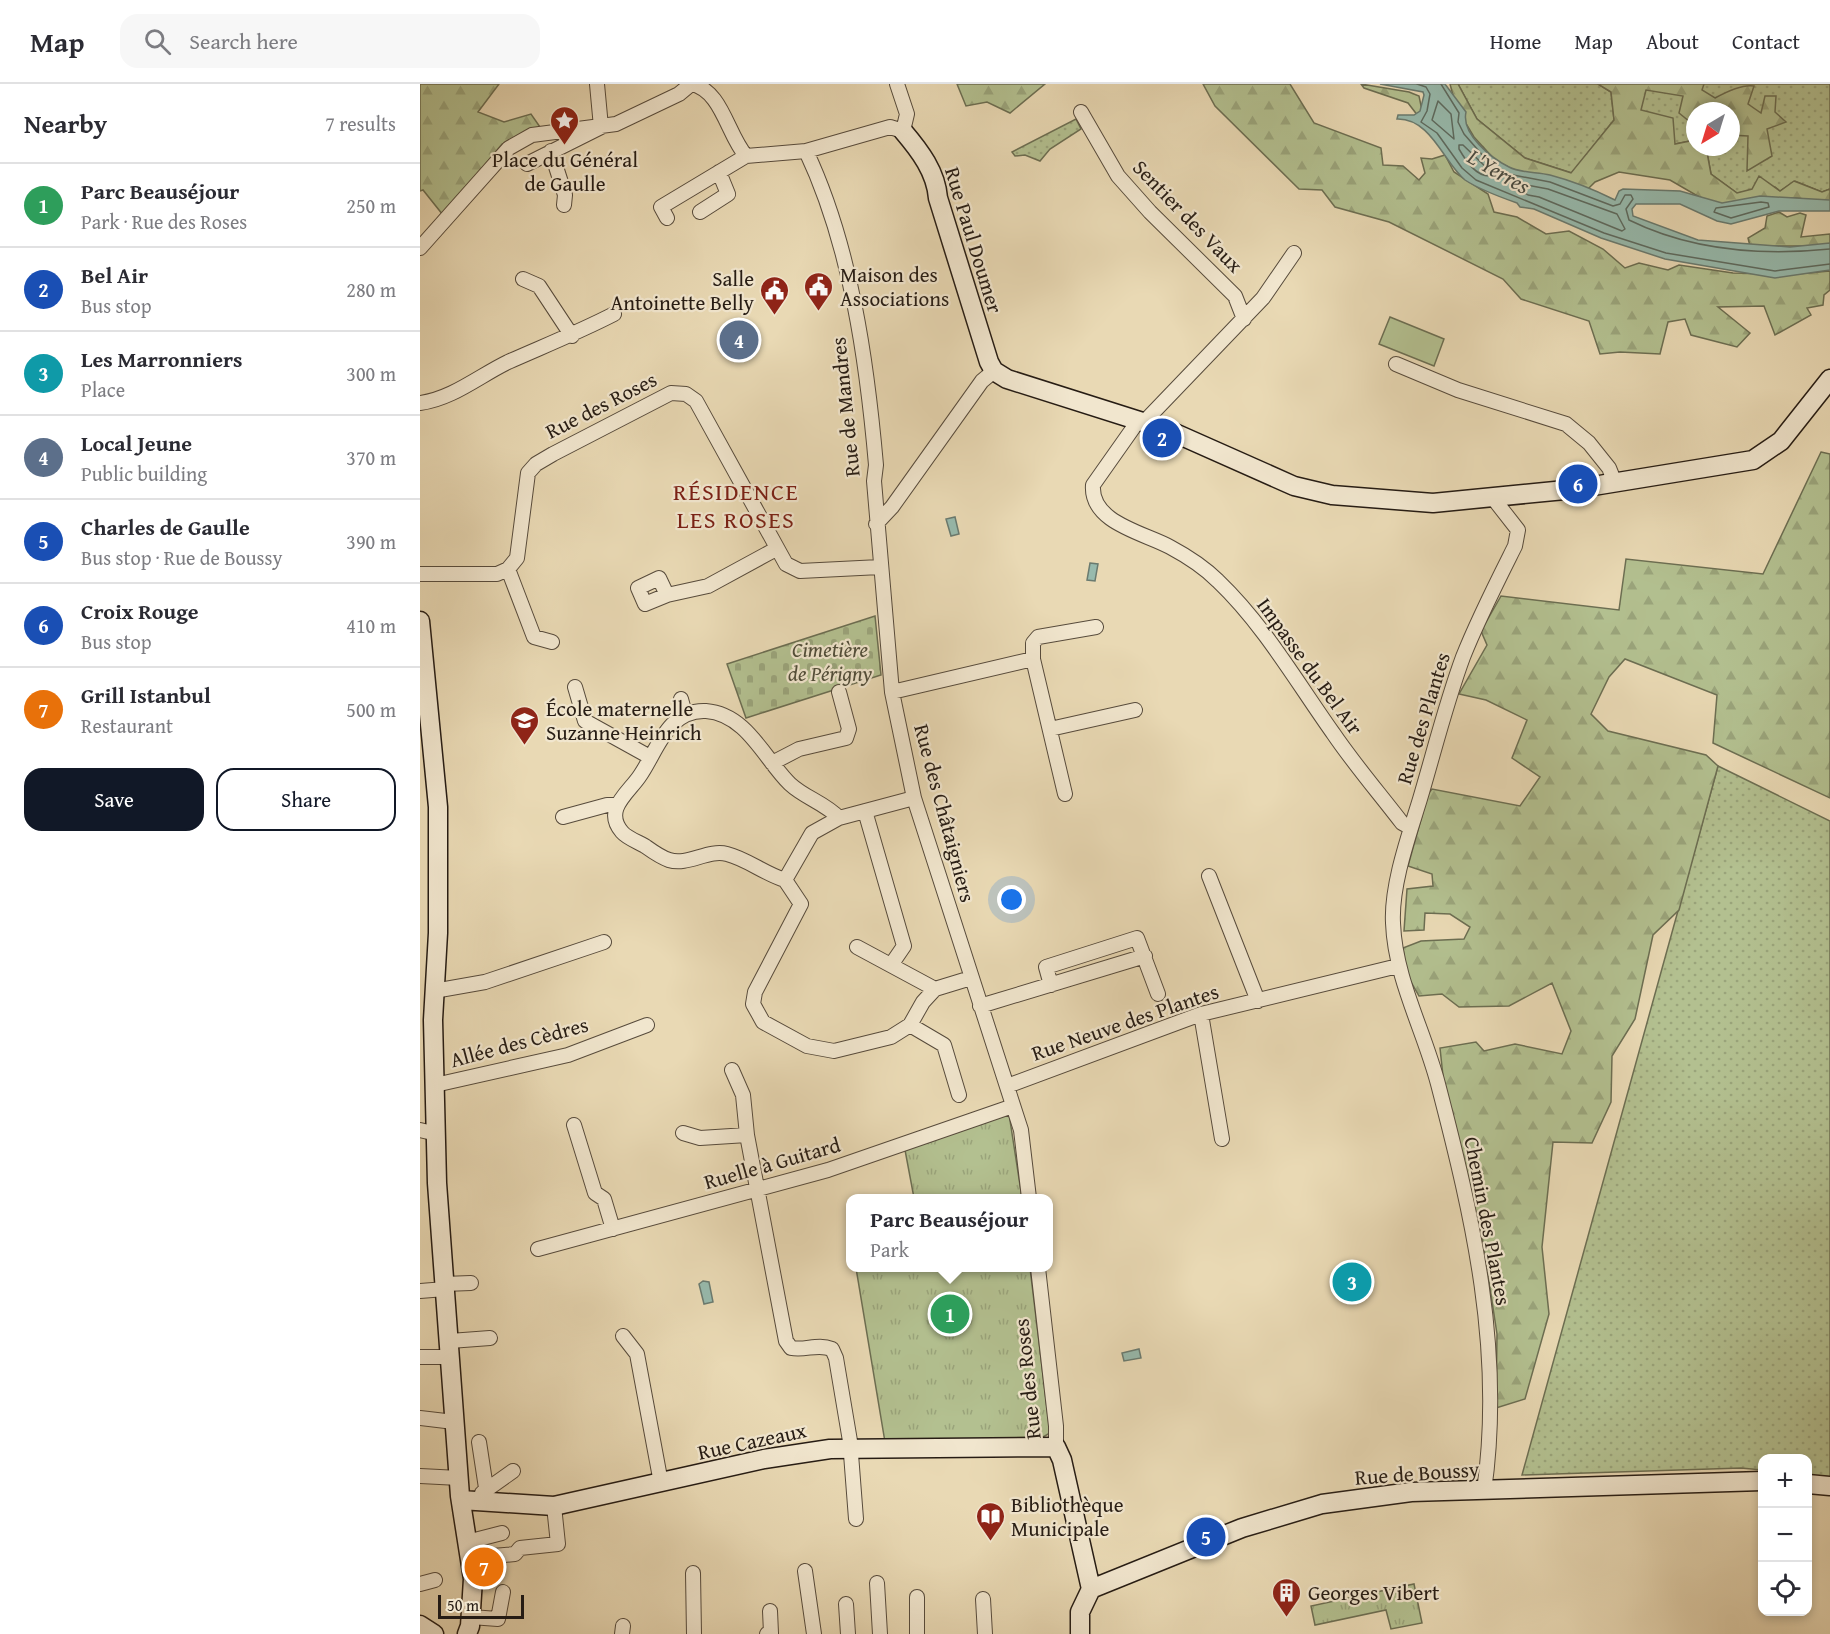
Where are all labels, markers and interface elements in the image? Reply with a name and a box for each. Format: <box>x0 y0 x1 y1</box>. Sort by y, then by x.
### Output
search box <box>120 14 540 68</box>
text: Map <box>30 21 84 62</box>
icon: search <box>141 25 174 58</box>
text: Search here <box>189 25 298 57</box>
text: Home <box>1490 26 1541 57</box>
text: Map <box>1574 26 1613 57</box>
text: About <box>1646 26 1699 57</box>
text: Contact <box>1732 26 1800 57</box>
north arrow <box>1686 102 1740 156</box>
text: Nearby <box>24 104 107 143</box>
place icon: Place du Général de Gaulle <box>549 104 581 146</box>
text: 7 results <box>325 109 396 138</box>
water label: L'Yerres <box>1461 140 1536 202</box>
place label: Place du Général de Gaulle <box>492 144 638 199</box>
street label: Sentier des Vaux <box>1126 152 1250 280</box>
street label: Rue Paul Doumer <box>937 163 1011 317</box>
text: Parc Beauséjour <box>81 175 239 207</box>
text: 1 <box>38 191 49 220</box>
text: 250 m <box>346 191 396 220</box>
text: Park · Rue des Roses <box>81 207 247 236</box>
text: Bel Air <box>81 259 148 291</box>
place label: Maison des Associations <box>840 259 949 314</box>
place label: Salle Antoinette Belly <box>610 263 755 318</box>
public building icon: Maison des Associations <box>803 270 835 312</box>
public building icon: Salle Antoinette Belly <box>759 274 791 316</box>
text: 2 <box>38 275 49 304</box>
text: 280 m <box>346 275 396 304</box>
text: Bus stop <box>81 291 152 320</box>
pin: 4 <box>720 318 758 362</box>
street label: Rue de Mandres <box>822 336 868 478</box>
text: Les Marronniers <box>81 343 243 375</box>
text: 3 <box>38 359 49 388</box>
text: 300 m <box>346 359 396 388</box>
street label: Rue des Roses <box>540 364 662 446</box>
text: Place <box>81 375 125 404</box>
pin: 2 <box>1142 416 1182 460</box>
text: Local Jeune <box>81 427 192 459</box>
text: 4 <box>38 443 49 472</box>
text: 370 m <box>346 443 396 472</box>
text: Public building <box>81 459 207 488</box>
pin: 6 <box>1558 462 1598 506</box>
district label: RÉSIDENCE LES ROSES <box>673 474 799 537</box>
text: Charles de Gaulle <box>81 511 250 543</box>
text: 5 <box>38 527 49 556</box>
text: 390 m <box>346 527 396 556</box>
text: Bus stop · Rue de Boussy <box>81 543 282 572</box>
street label: Impasse du Bel Air <box>1250 591 1371 741</box>
text: Croix Rouge <box>81 595 199 627</box>
text: 6 <box>38 611 49 640</box>
text: 410 m <box>346 611 396 640</box>
text: Bus stop <box>81 627 152 656</box>
park label: Cimetière de Périgny <box>788 634 872 689</box>
street label: Rue des Plantes <box>1388 648 1458 788</box>
text: Grill Istanbul <box>81 679 211 711</box>
place label: École maternelle Suzanne Heinrich <box>546 693 702 748</box>
text: 7 <box>38 695 49 724</box>
text: 500 m <box>346 695 396 724</box>
school or university icon: École maternelle Suzanne Heinrich <box>509 704 541 746</box>
text: Restaurant <box>81 711 173 740</box>
street label: Rue des Châtaigniers <box>906 720 984 906</box>
button: Save <box>24 768 204 831</box>
button: Share <box>216 768 396 831</box>
your location <box>997 885 1026 914</box>
street label: Rue Neuve des Plantes <box>1027 975 1223 1069</box>
street label: Allée des Cèdres <box>446 1009 592 1075</box>
street label: Ruelle à Guitard <box>700 1128 845 1197</box>
street label: Chemin des Plantes <box>1456 1134 1520 1308</box>
popup <box>846 1194 1053 1272</box>
text: Parc Beauséjour <box>870 1203 1029 1235</box>
text: Park <box>870 1235 909 1264</box>
pin: 3 <box>1332 1260 1372 1304</box>
pin: 1 <box>930 1292 970 1336</box>
street label: Rue des Roses <box>1005 1317 1049 1441</box>
street label: Rue Cazeaux <box>695 1414 809 1468</box>
street label: Rue de Boussy <box>1354 1453 1481 1493</box>
map controls <box>1758 1454 1812 1616</box>
button: + <box>1758 1454 1812 1508</box>
place label: Bibliothèque Municipale <box>1011 1489 1124 1544</box>
library icon: Bibliothèque Municipale <box>974 1500 1006 1542</box>
button: − <box>1758 1508 1812 1562</box>
pin: 5 <box>1186 1514 1226 1560</box>
pin: 7 <box>464 1544 504 1590</box>
button: locate <box>1758 1562 1812 1616</box>
building icon: Georges Vibert <box>1271 1576 1303 1618</box>
place label: Georges Vibert <box>1308 1577 1440 1608</box>
scale bar <box>438 1592 524 1620</box>
text: 50 m <box>447 1593 479 1617</box>

